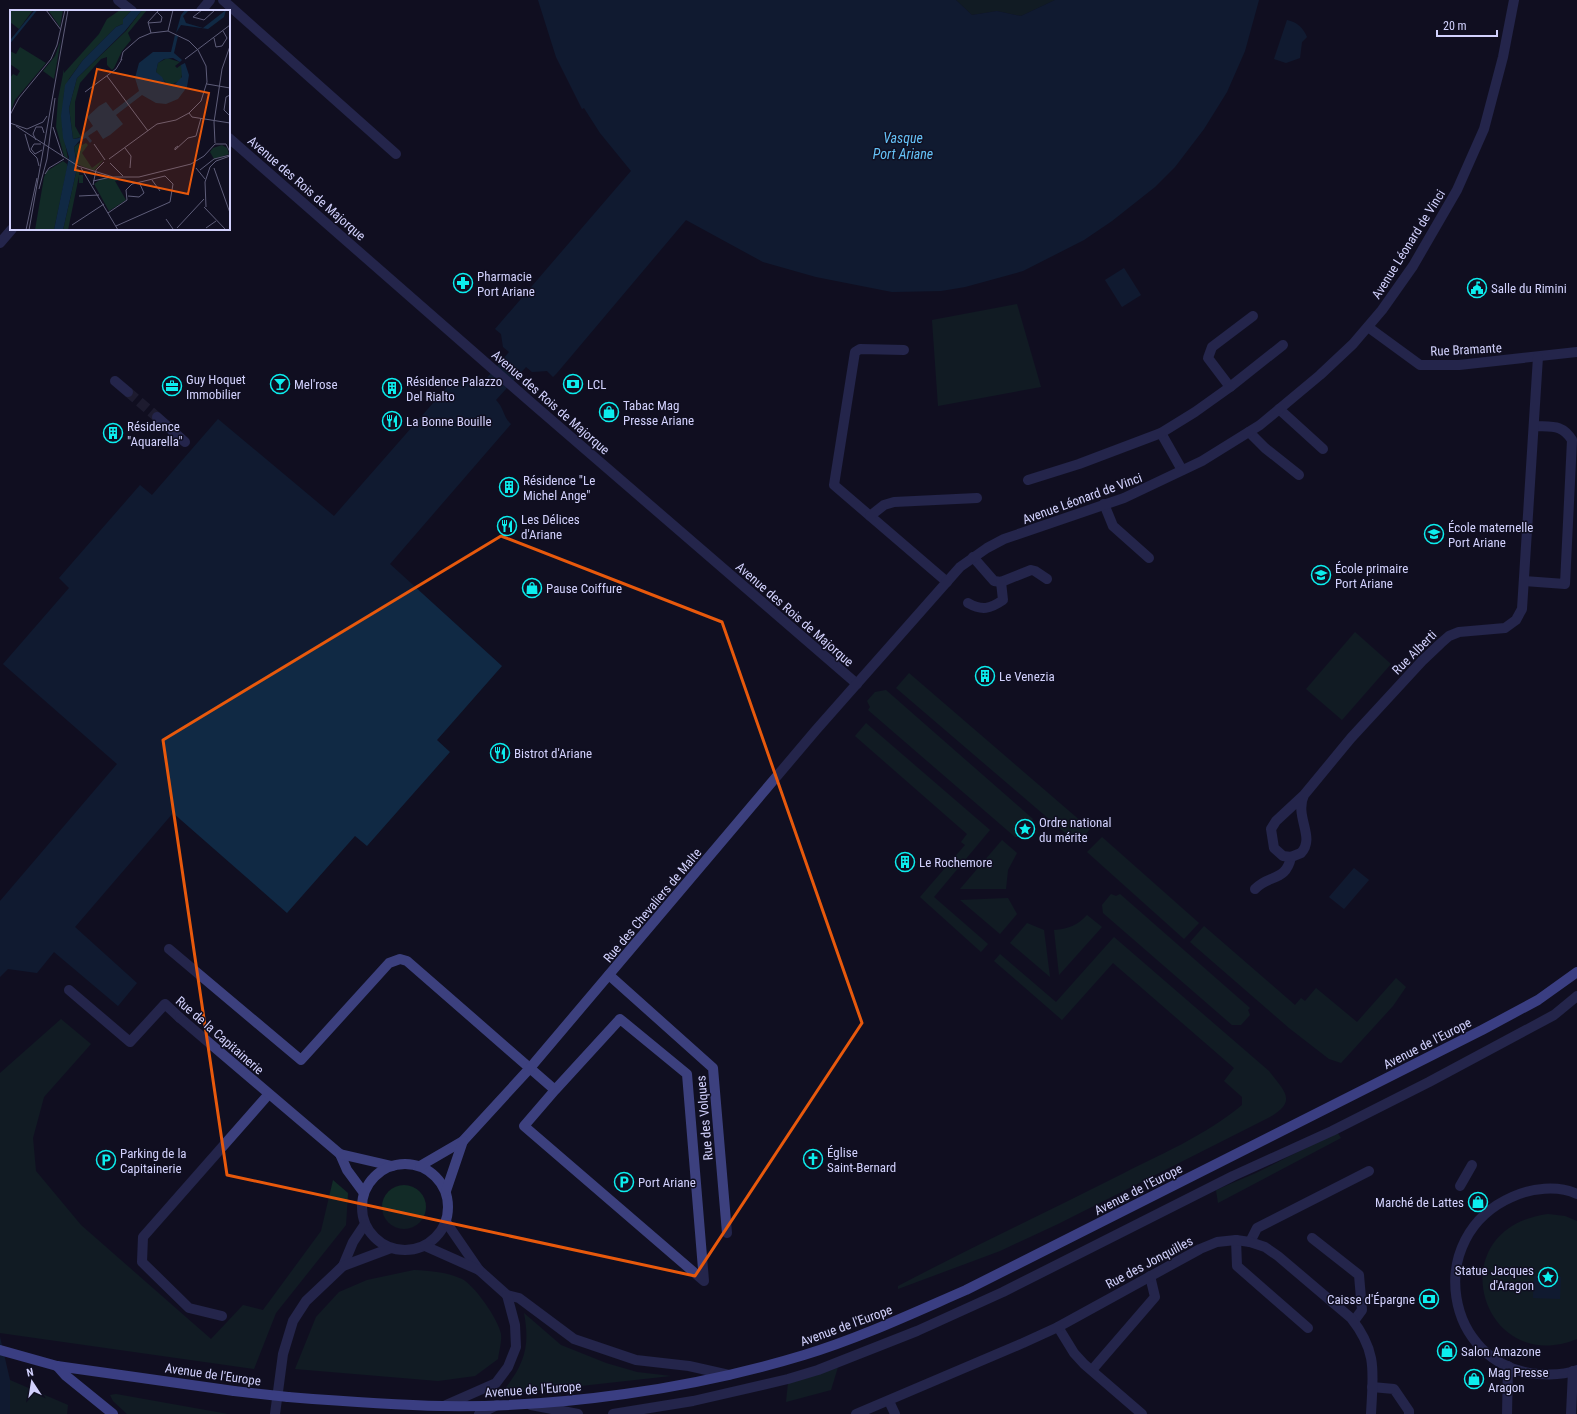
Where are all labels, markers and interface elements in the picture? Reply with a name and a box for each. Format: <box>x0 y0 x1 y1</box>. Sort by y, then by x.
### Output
inset map <box>10 10 230 230</box>
scale bar <box>1437 12 1497 38</box>
text: 20 m <box>1443 19 1467 33</box>
water label: Vasque Port Ariane <box>873 130 933 162</box>
street label: Avenue des Rois de Majorque <box>245 133 369 244</box>
street label: Avenue Léonard de Vinci <box>1369 187 1448 302</box>
place label: Pharmacie Port Ariane <box>477 269 535 299</box>
pharmacy icon: Pharmacie Port Ariane <box>452 272 474 294</box>
public building icon: Salle du Rimini <box>1466 277 1488 299</box>
place label: Salle du Rimini <box>1491 281 1567 296</box>
street label: Rue Bramante <box>1430 340 1502 359</box>
street label: Avenue des Rois de Majorque <box>489 347 613 458</box>
place label: Guy Hoquet Immobilier <box>186 372 246 402</box>
bar icon: Mel'rose <box>269 373 291 395</box>
bank icon: LCL <box>562 373 584 395</box>
place label: Résidence Palazzo Del Rialto <box>406 374 502 404</box>
office icon: Guy Hoquet Immobilier <box>161 375 183 397</box>
place label: Mel'rose <box>294 377 338 392</box>
building icon: Résidence Palazzo Del Rialto <box>381 377 403 399</box>
place label: LCL <box>587 377 606 392</box>
place label: Tabac Mag Presse Ariane <box>623 398 694 428</box>
shop icon: Tabac Mag Presse Ariane <box>598 401 620 423</box>
restaurant icon: La Bonne Bouille <box>381 410 403 432</box>
place label: La Bonne Bouille <box>406 414 492 429</box>
place label: Résidence "Aquarella" <box>127 419 183 449</box>
building icon: Résidence "Aquarella" <box>102 422 124 444</box>
street label: Avenue Léonard de Vinci <box>1020 470 1144 527</box>
place label: Résidence "Le Michel Ange" <box>523 473 595 503</box>
building icon: Résidence "Le Michel Ange" <box>498 476 520 498</box>
place label: Les Délices d'Ariane <box>521 512 580 542</box>
restaurant icon: Les Délices d'Ariane <box>496 515 518 537</box>
place label: École maternelle Port Ariane <box>1448 520 1533 550</box>
school or university icon: École maternelle Port Ariane <box>1423 523 1445 545</box>
street label: Avenue des Rois de Majorque <box>733 559 857 670</box>
place label: École primaire Port Ariane <box>1335 561 1408 591</box>
school or university icon: École primaire Port Ariane <box>1310 564 1332 586</box>
shop icon: Pause Coiffure <box>521 577 543 599</box>
place label: Pause Coiffure <box>546 581 622 596</box>
street label: Rue Alberti <box>1389 627 1440 678</box>
building icon: Le Venezia <box>974 665 996 687</box>
place label: Le Venezia <box>999 669 1055 684</box>
restaurant icon: Bistrot d'Ariane <box>489 742 511 764</box>
place label: Bistrot d'Ariane <box>514 746 592 761</box>
place label: Ordre national du mérite <box>1039 815 1111 845</box>
place icon: Ordre national du mérite <box>1014 818 1036 840</box>
street label: Rue des Chevaliers de Malte <box>600 845 705 965</box>
building icon: Le Rochemore <box>894 851 916 873</box>
place label: Le Rochemore <box>919 855 992 870</box>
street label: Rue de la Capitainerie <box>173 993 267 1078</box>
street label: Avenue de l'Europe <box>1381 1015 1474 1072</box>
street label: Rue des Volques <box>693 1075 716 1161</box>
place label: Église Saint-Bernard <box>827 1145 896 1175</box>
place label: Parking de la Capitainerie <box>120 1146 187 1176</box>
church icon: Église Saint-Bernard <box>802 1148 824 1170</box>
parking icon: Parking de la Capitainerie <box>95 1149 117 1171</box>
street label: Avenue de l'Europe <box>1092 1161 1185 1218</box>
parking icon: Port Ariane <box>613 1171 635 1193</box>
place label: Port Ariane <box>638 1175 696 1190</box>
shop icon: Marché de Lattes <box>1467 1191 1489 1213</box>
place label: Marché de Lattes <box>1375 1195 1464 1210</box>
street label: Rue des Jonquilles <box>1103 1233 1195 1292</box>
place label: Statue Jacques d'Aragon <box>1455 1263 1534 1293</box>
place icon: Statue Jacques d'Aragon <box>1537 1266 1559 1288</box>
bank icon: Caisse d'Épargne <box>1418 1288 1440 1310</box>
place label: Caisse d'Épargne <box>1327 1292 1415 1307</box>
street label: Avenue de l'Europe <box>798 1302 894 1349</box>
shop icon: Salon Amazone <box>1436 1340 1458 1362</box>
place label: Salon Amazone <box>1461 1344 1541 1359</box>
street label: Avenue de l'Europe <box>164 1360 262 1389</box>
north arrow <box>12 1362 52 1402</box>
place label: Mag Presse Aragon <box>1488 1365 1549 1395</box>
text: N <box>25 1366 35 1380</box>
shop icon: Mag Presse Aragon <box>1463 1368 1485 1390</box>
street label: Avenue de l'Europe <box>484 1379 582 1400</box>

